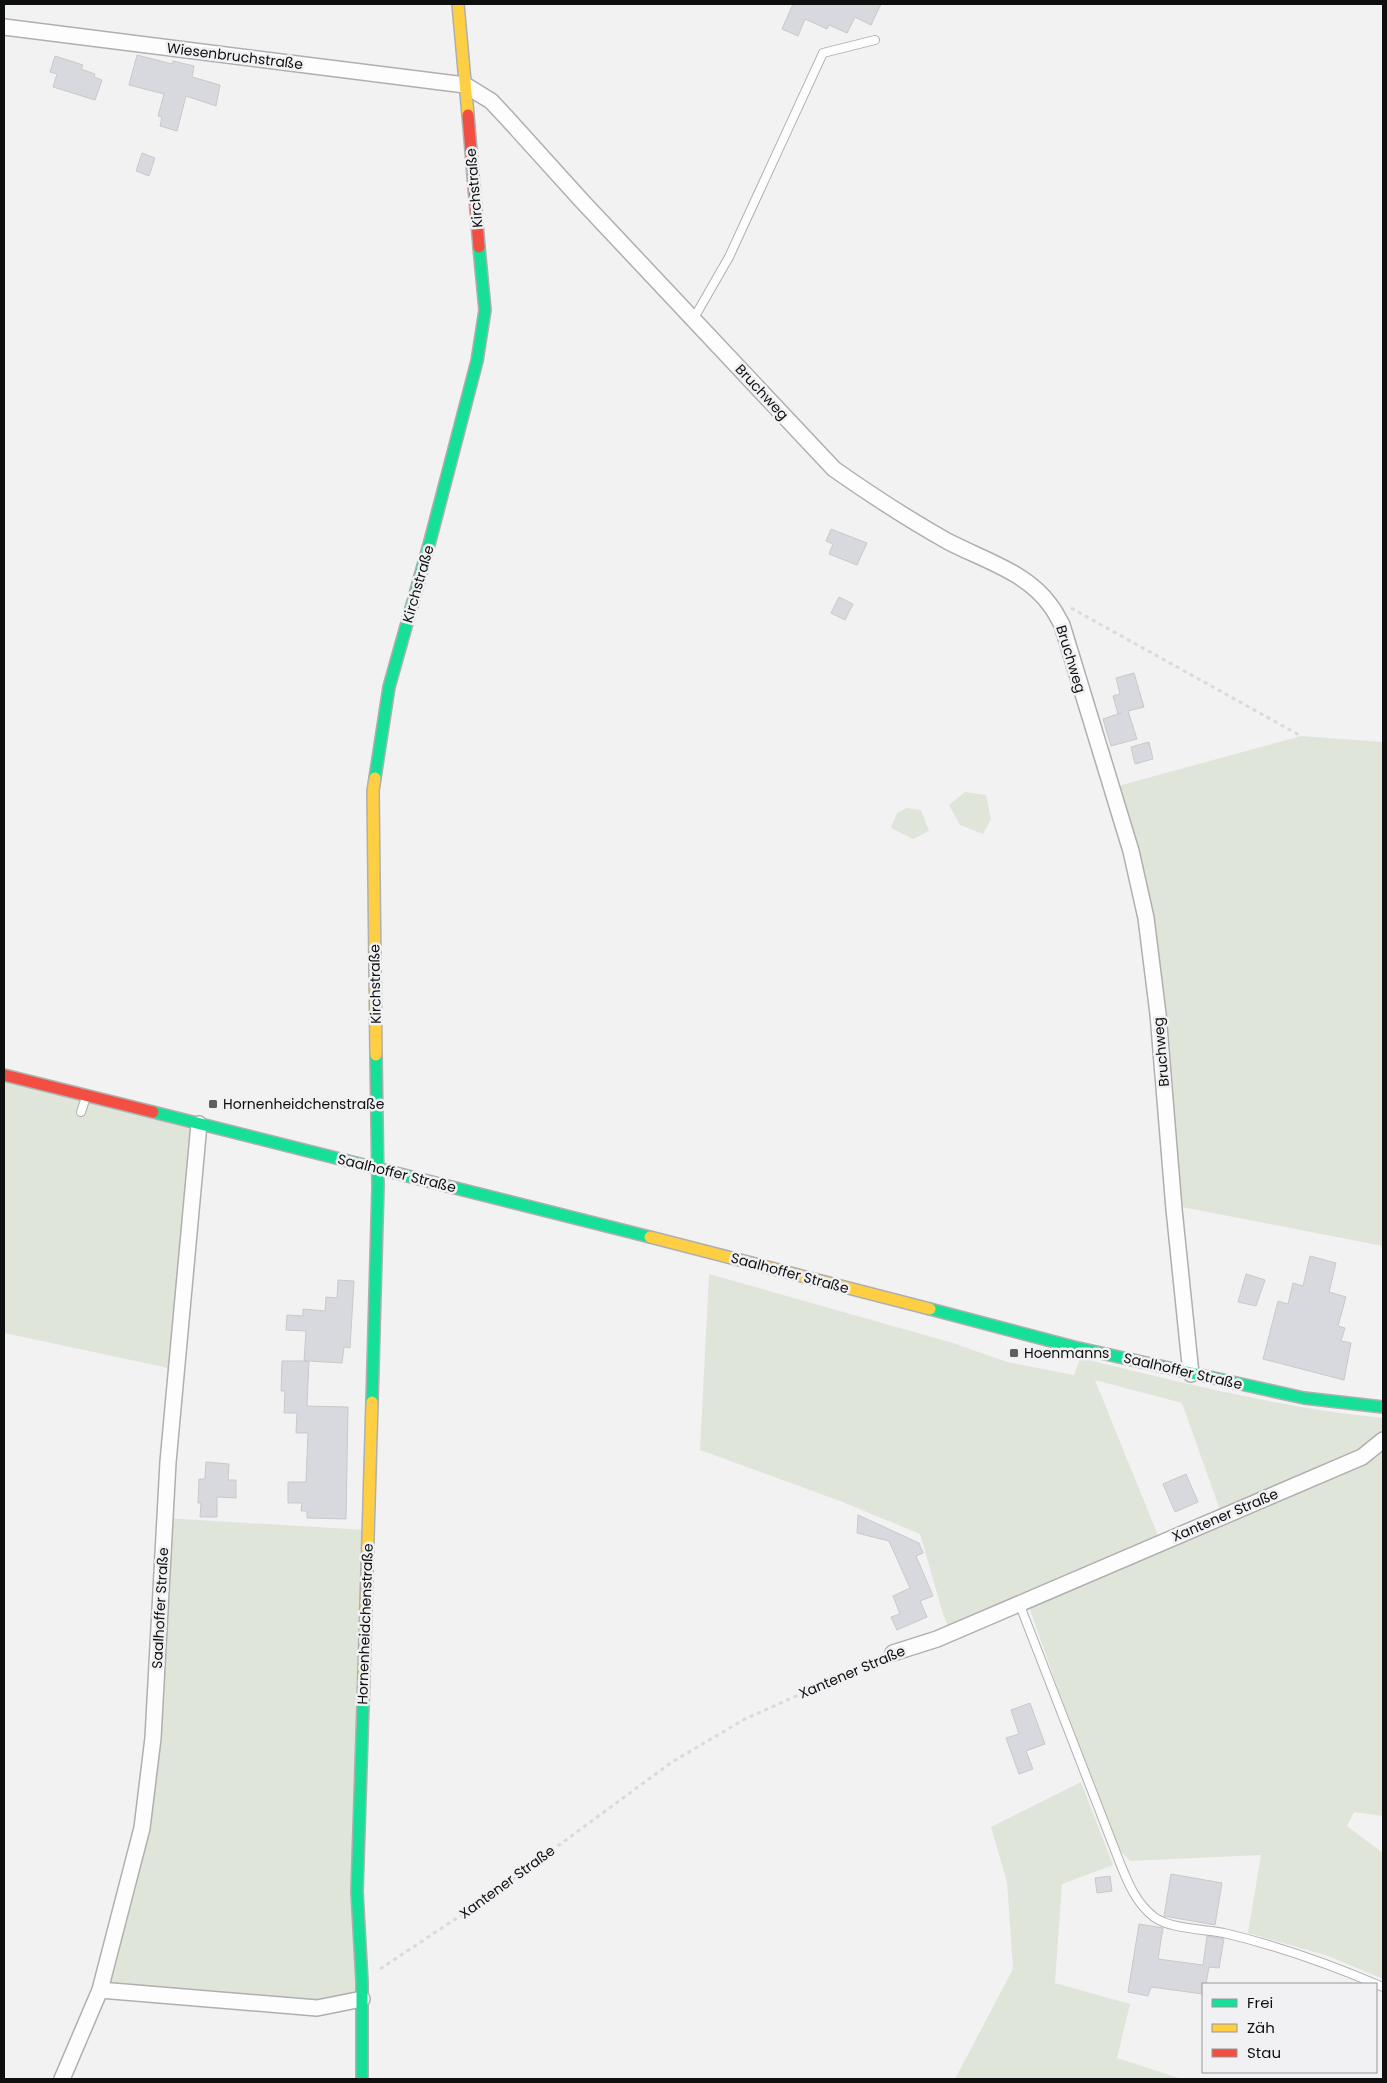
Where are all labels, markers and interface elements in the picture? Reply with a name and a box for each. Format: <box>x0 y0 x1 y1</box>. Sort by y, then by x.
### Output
street label: Wiesenbruchstraße <box>166 38 305 74</box>
street label: Kirchstraße <box>461 147 487 229</box>
street label: Bruchweg <box>731 360 793 424</box>
street label: Kirchstraße <box>397 543 439 625</box>
street label: Bruchweg <box>1051 623 1091 695</box>
street label: Kirchstraße <box>364 944 386 1024</box>
street label: Bruchweg <box>1148 1016 1174 1088</box>
place label: Hornenheidchenstraße <box>223 1094 385 1114</box>
marker: Hornenheidchenstraße <box>207 1098 219 1110</box>
street label: Saalhoffer Straße <box>336 1149 459 1197</box>
street label: Saalhoffer Straße <box>729 1248 852 1298</box>
place label: Hoenmanns <box>1024 1343 1109 1363</box>
marker: Hoenmanns <box>1008 1347 1020 1359</box>
street label: Saalhoffer Straße <box>1122 1348 1245 1394</box>
street label: Xantener Straße <box>1169 1483 1282 1546</box>
street label: Hornenheidchenstraße <box>352 1543 378 1705</box>
street label: Saalhoffer Straße <box>147 1546 173 1669</box>
street label: Xantener Straße <box>796 1640 909 1703</box>
street label: Xantener Straße <box>455 1840 559 1924</box>
legend <box>1202 1983 1377 2073</box>
text: Frei <box>1247 1992 1273 2013</box>
text: Zäh <box>1247 2017 1275 2038</box>
text: Stau <box>1247 2042 1281 2063</box>

